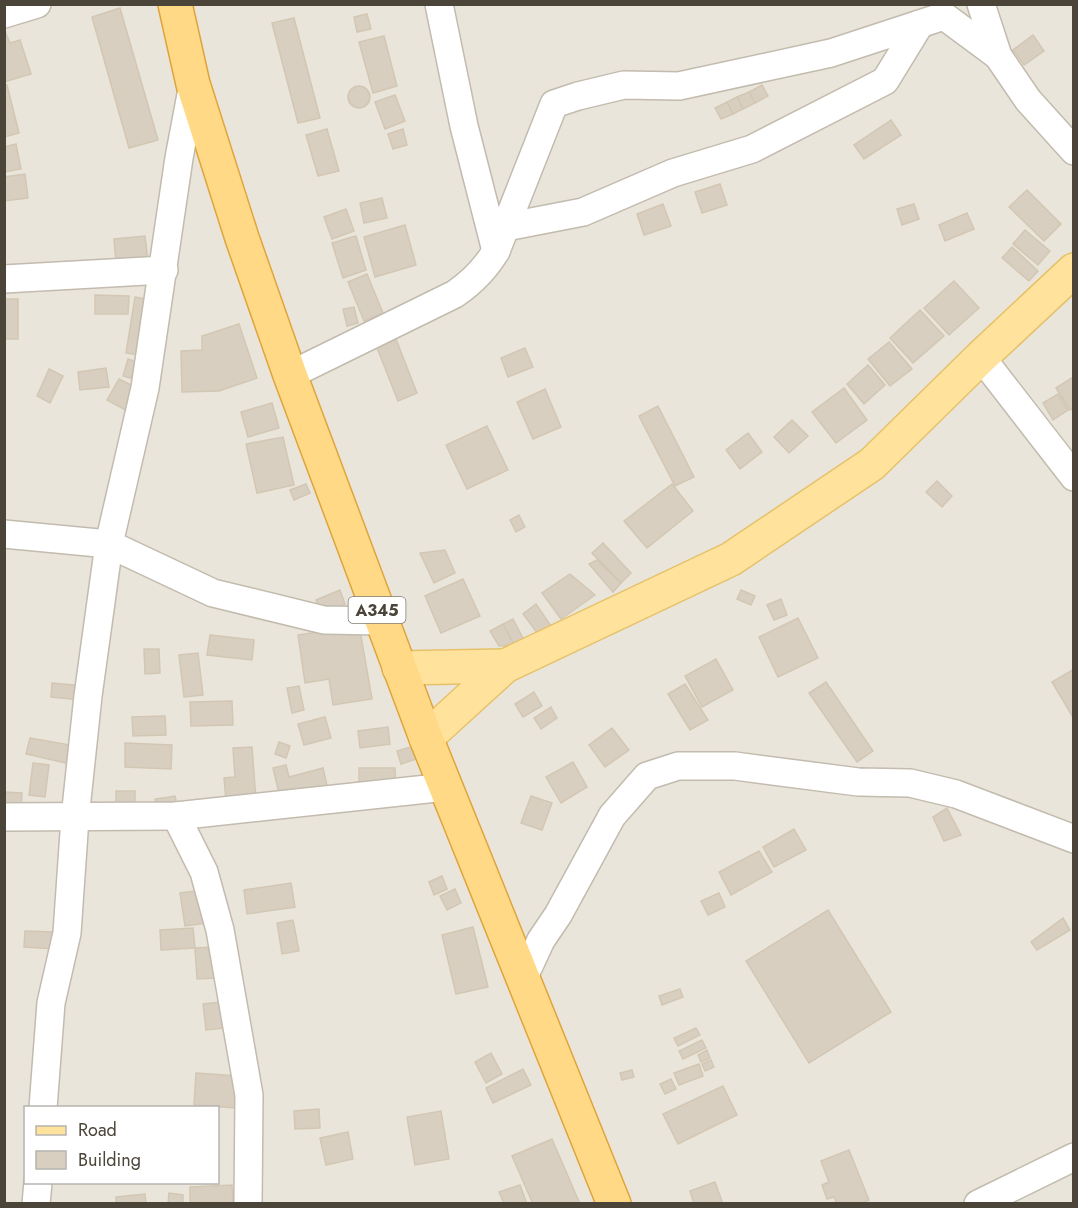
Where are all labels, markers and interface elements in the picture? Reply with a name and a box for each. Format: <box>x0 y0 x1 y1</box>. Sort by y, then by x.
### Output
road number: A345 <box>348 597 406 623</box>
legend <box>24 1106 219 1184</box>
text: Road <box>78 1117 117 1143</box>
text: Building <box>78 1147 141 1173</box>

